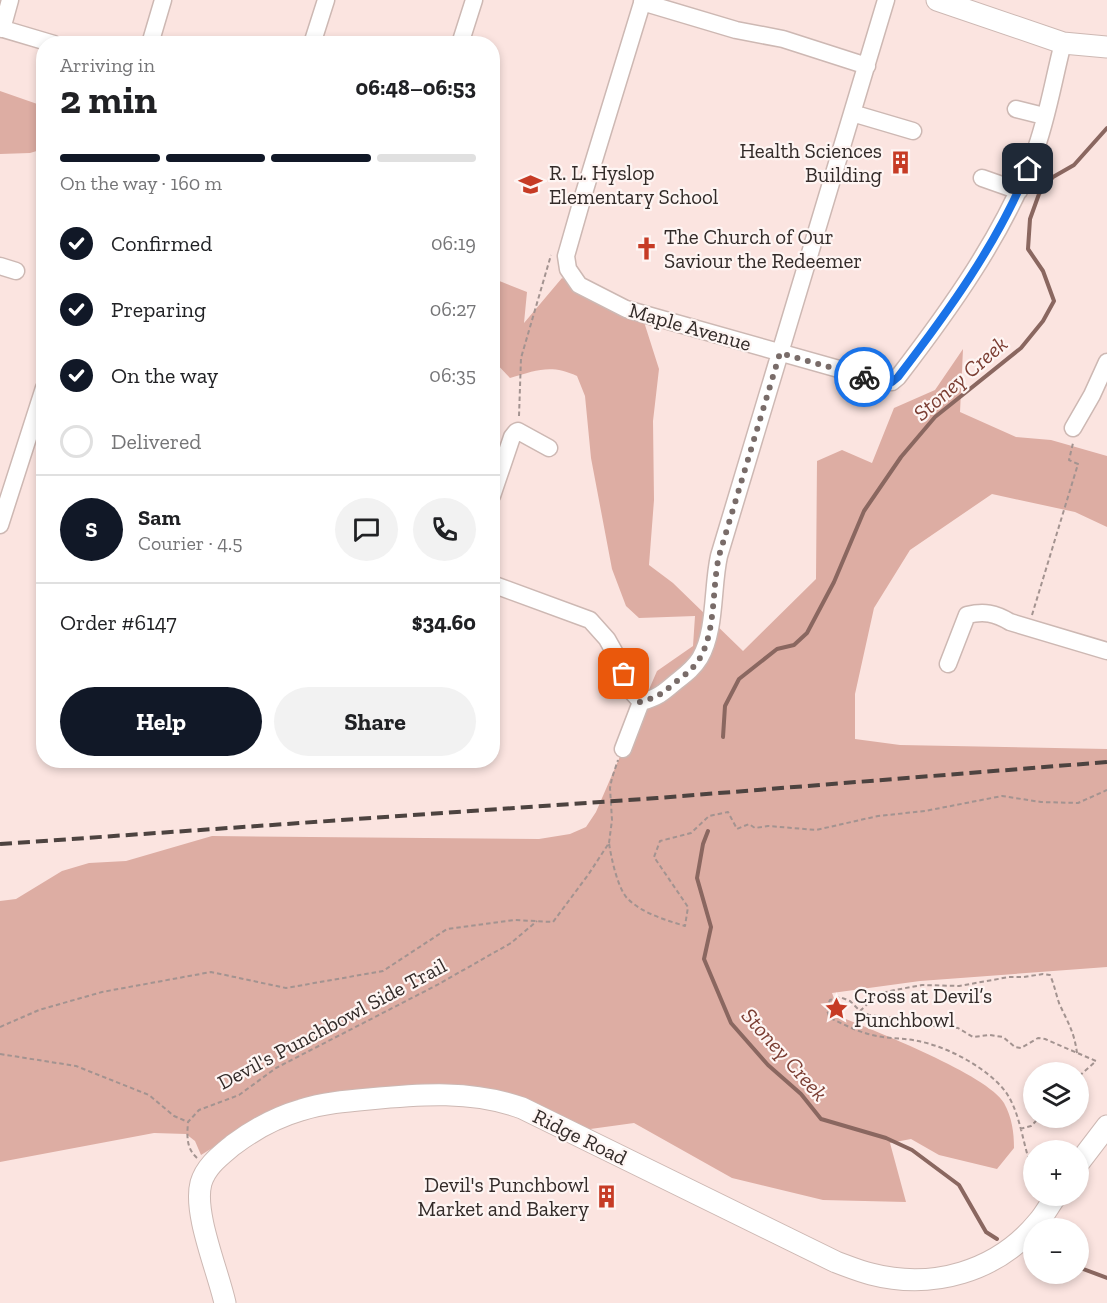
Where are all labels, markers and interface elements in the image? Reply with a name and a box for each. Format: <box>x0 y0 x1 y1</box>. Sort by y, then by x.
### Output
text: Arriving in <box>60 53 155 77</box>
text: 06:48–06:53 <box>356 74 476 101</box>
text: 2 min <box>60 76 157 123</box>
place label: Health Sciences Building <box>739 138 882 187</box>
pin <box>1002 143 1053 194</box>
building icon: Health Sciences Building <box>887 150 913 176</box>
icon: home <box>1011 152 1044 185</box>
place label: R. L. Hyslop Elementary School <box>549 160 719 209</box>
text: On the way · 160 m <box>60 171 222 195</box>
school or university icon: R. L. Hyslop Elementary School <box>518 172 544 198</box>
place label: The Church of Our Saviour the Redeemer <box>664 224 862 273</box>
icon: check <box>60 227 93 260</box>
text: Confirmed <box>111 230 212 257</box>
text: 06:19 <box>431 231 476 255</box>
church icon: The Church of Our Saviour the Redeemer <box>633 236 659 262</box>
icon: check <box>60 293 93 326</box>
text: Preparing <box>111 296 206 323</box>
text: 06:27 <box>430 297 476 321</box>
street label: Maple Avenue <box>626 297 754 356</box>
water label: Stoney Creek <box>908 330 1013 427</box>
courier <box>834 347 894 407</box>
icon: check <box>60 359 93 392</box>
icon: bike <box>848 361 881 394</box>
text: On the way <box>111 362 218 389</box>
text: 06:35 <box>429 363 476 387</box>
text: Delivered <box>111 428 201 455</box>
button: chat <box>335 498 398 561</box>
button: phone <box>413 498 476 561</box>
text: Sam <box>138 504 181 531</box>
text: S <box>85 516 98 543</box>
text: Courier · 4.5 <box>138 531 243 555</box>
text: Order #6147 <box>60 609 177 636</box>
text: $34.60 <box>412 609 476 636</box>
pin <box>598 648 649 699</box>
icon: bag <box>607 657 640 690</box>
button: Help <box>60 687 262 756</box>
button: Share <box>274 687 476 756</box>
street label: Devil's Punchbowl Side Trail <box>213 952 451 1095</box>
place label: Cross at Devil’s Punchbowl <box>854 983 992 1032</box>
place icon: Cross at Devil’s Punchbowl <box>823 995 849 1021</box>
water label: Stoney Creek <box>736 1002 834 1107</box>
map controls <box>1023 1062 1089 1284</box>
button: layers <box>1023 1062 1089 1128</box>
street label: Ridge Road <box>529 1103 632 1170</box>
button: + <box>1023 1140 1089 1206</box>
place label: Devil's Punchbowl Market and Bakery <box>418 1172 589 1221</box>
building icon: Devil's Punchbowl Market and Bakery <box>594 1184 620 1210</box>
button: − <box>1023 1218 1089 1284</box>

